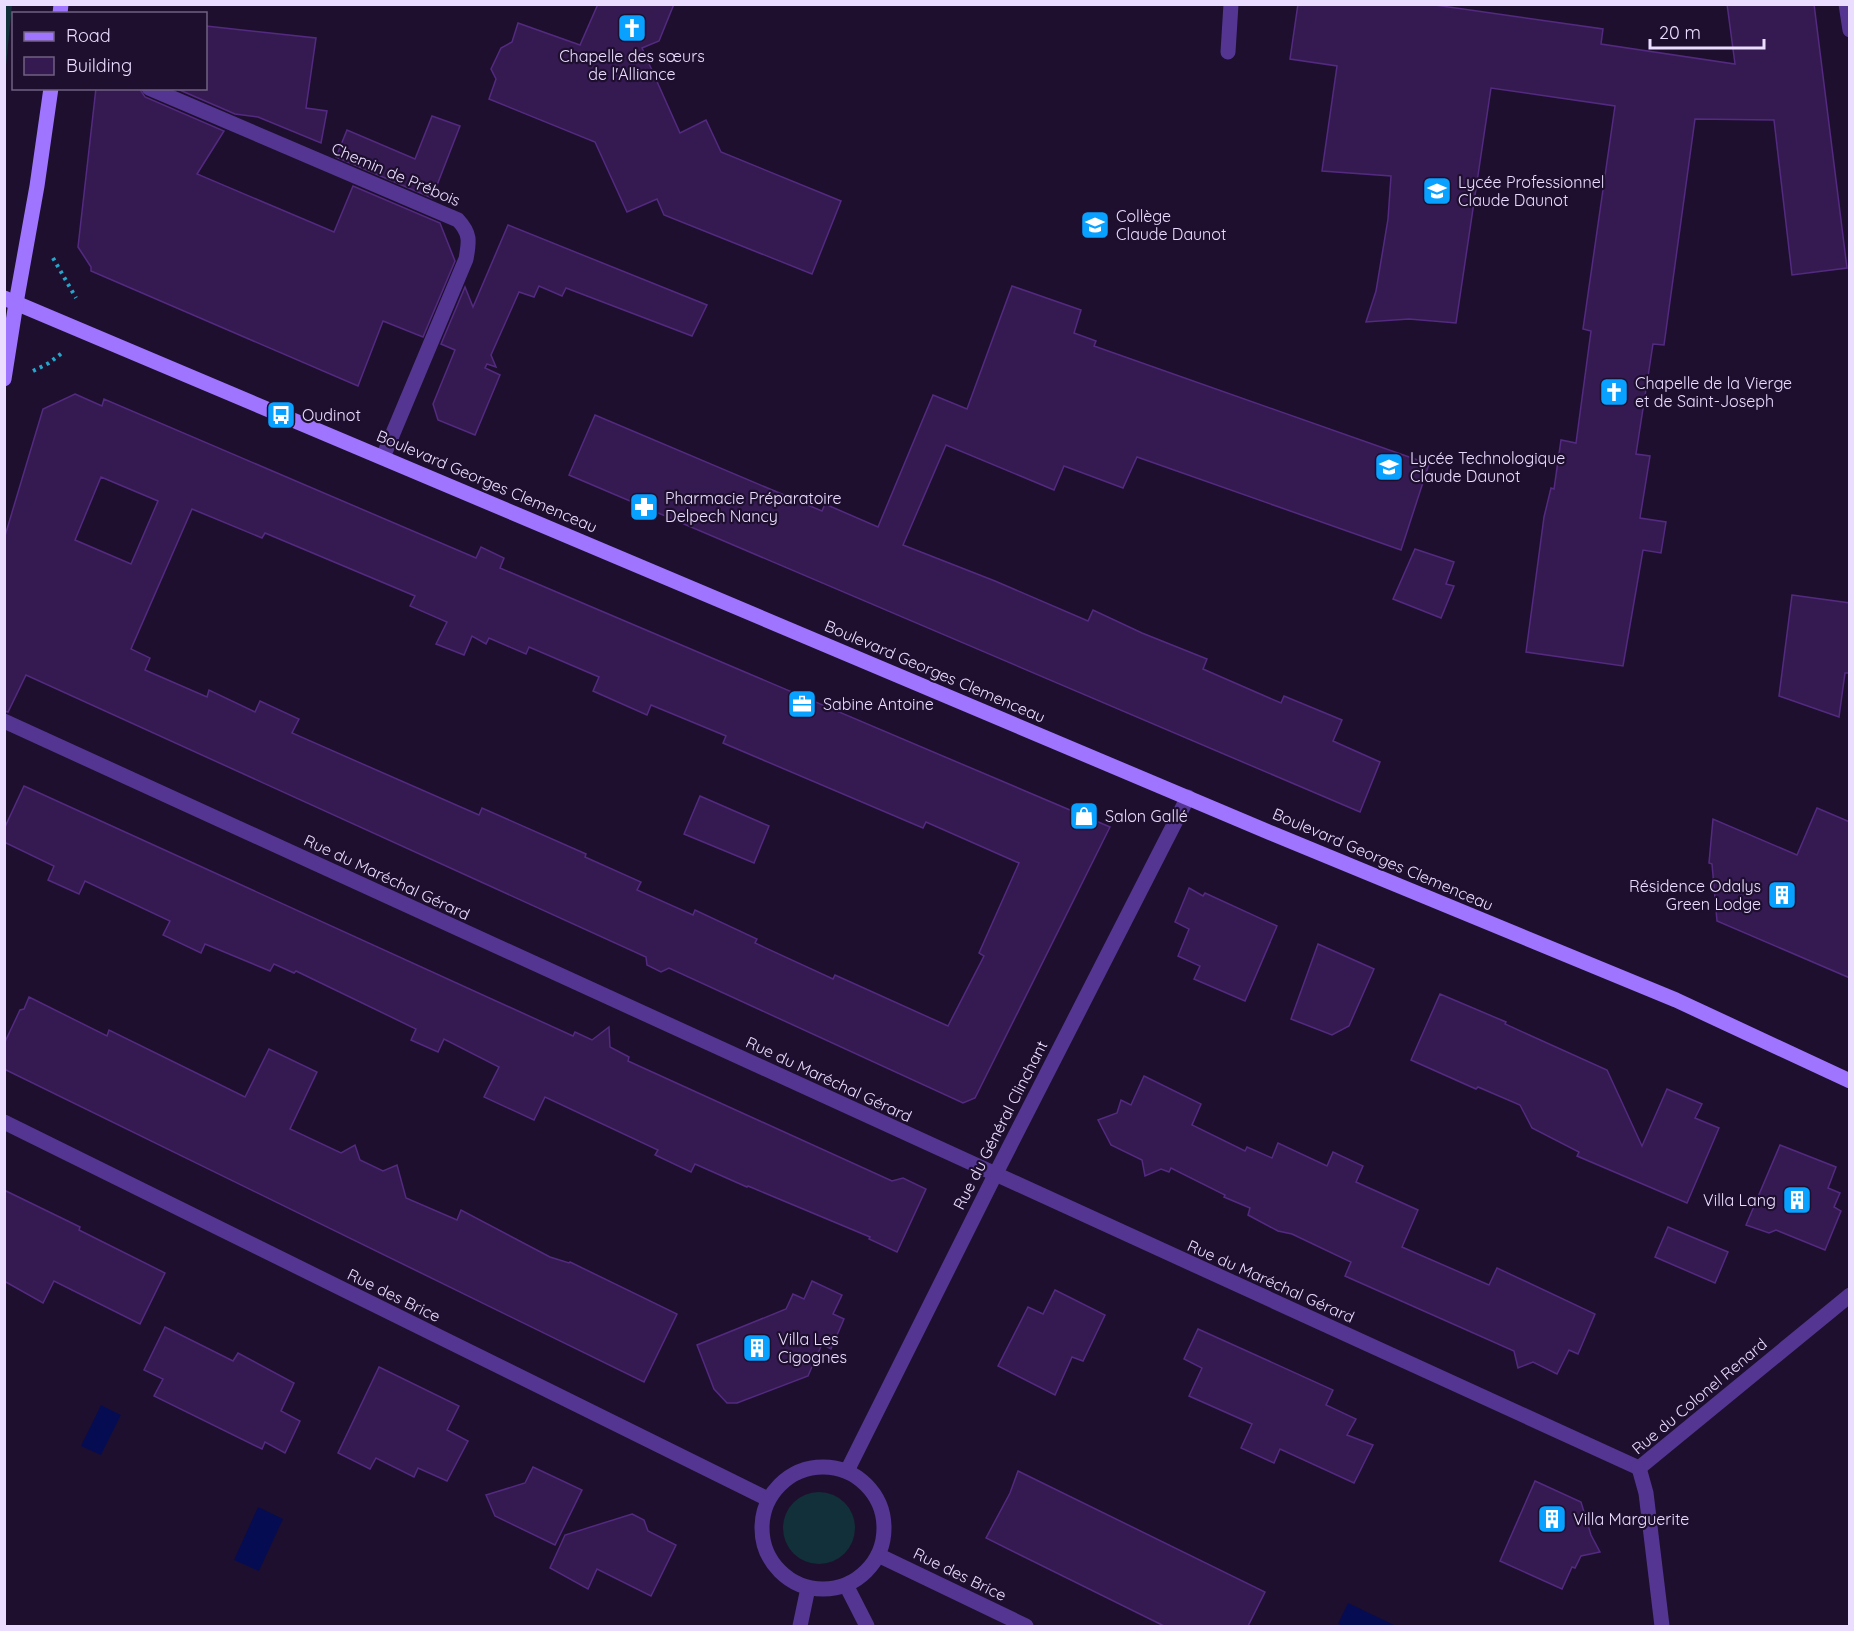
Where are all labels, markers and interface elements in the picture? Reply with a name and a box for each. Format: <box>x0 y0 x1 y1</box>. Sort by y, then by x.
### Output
legend <box>12 12 207 90</box>
church icon: Chapelle des sœurs de l'Alliance <box>616 12 648 44</box>
scale bar <box>1650 12 1764 50</box>
text: 20 m <box>1659 21 1701 44</box>
text: Road <box>66 24 111 47</box>
place label: Chapelle des sœurs de l'Alliance <box>559 46 705 84</box>
text: Building <box>66 54 132 77</box>
street label: Chemin de Prébois <box>329 138 463 210</box>
place label: Lycée Professionnel Claude Daunot <box>1458 172 1604 210</box>
school or university icon: Lycée Professionnel Claude Daunot <box>1421 175 1453 207</box>
place label: Collège Claude Daunot <box>1116 206 1226 244</box>
school or university icon: Collège Claude Daunot <box>1079 209 1111 241</box>
place label: Chapelle de la Vierge et de Saint-Joseph <box>1635 373 1792 411</box>
church icon: Chapelle de la Vierge et de Saint-Joseph <box>1598 376 1630 408</box>
bus stop icon: Oudinot <box>265 399 297 431</box>
place label: Oudinot <box>302 405 361 425</box>
street label: Boulevard Georges Clemenceau <box>374 425 600 537</box>
place label: Lycée Technologique Claude Daunot <box>1410 448 1565 486</box>
school or university icon: Lycée Technologique Claude Daunot <box>1373 451 1405 483</box>
place label: Pharmacie Préparatoire Delpech Nancy <box>665 488 842 526</box>
pharmacy icon: Pharmacie Préparatoire Delpech Nancy <box>628 491 660 523</box>
street label: Boulevard Georges Clemenceau <box>822 615 1048 727</box>
office icon: Sabine Antoine <box>786 688 818 720</box>
place label: Sabine Antoine <box>823 694 934 714</box>
shop icon: Salon Gallé <box>1068 800 1100 832</box>
street label: Boulevard Georges Clemenceau <box>1270 803 1496 915</box>
place label: Salon Gallé <box>1105 806 1188 826</box>
street label: Rue du Maréchal Gérard <box>301 830 473 924</box>
place label: Résidence Odalys Green Lodge <box>1629 876 1761 914</box>
building icon: Résidence Odalys Green Lodge <box>1766 879 1798 911</box>
street label: Rue du Maréchal Gérard <box>743 1032 915 1126</box>
street label: Rue du Général Clinchant <box>949 1037 1051 1213</box>
building icon: Villa Lang <box>1781 1184 1813 1216</box>
place label: Villa Lang <box>1703 1190 1776 1210</box>
street label: Rue du Maréchal Gérard <box>1184 1235 1358 1327</box>
street label: Rue des Brice <box>344 1264 444 1326</box>
place label: Villa Les Cigognes <box>778 1329 847 1367</box>
building icon: Villa Les Cigognes <box>741 1332 773 1364</box>
street label: Rue du Colonel Renard <box>1627 1334 1771 1458</box>
building icon: Villa Marguerite <box>1536 1503 1568 1535</box>
place label: Villa Marguerite <box>1573 1509 1689 1529</box>
street label: Rue des Brice <box>910 1543 1010 1605</box>

